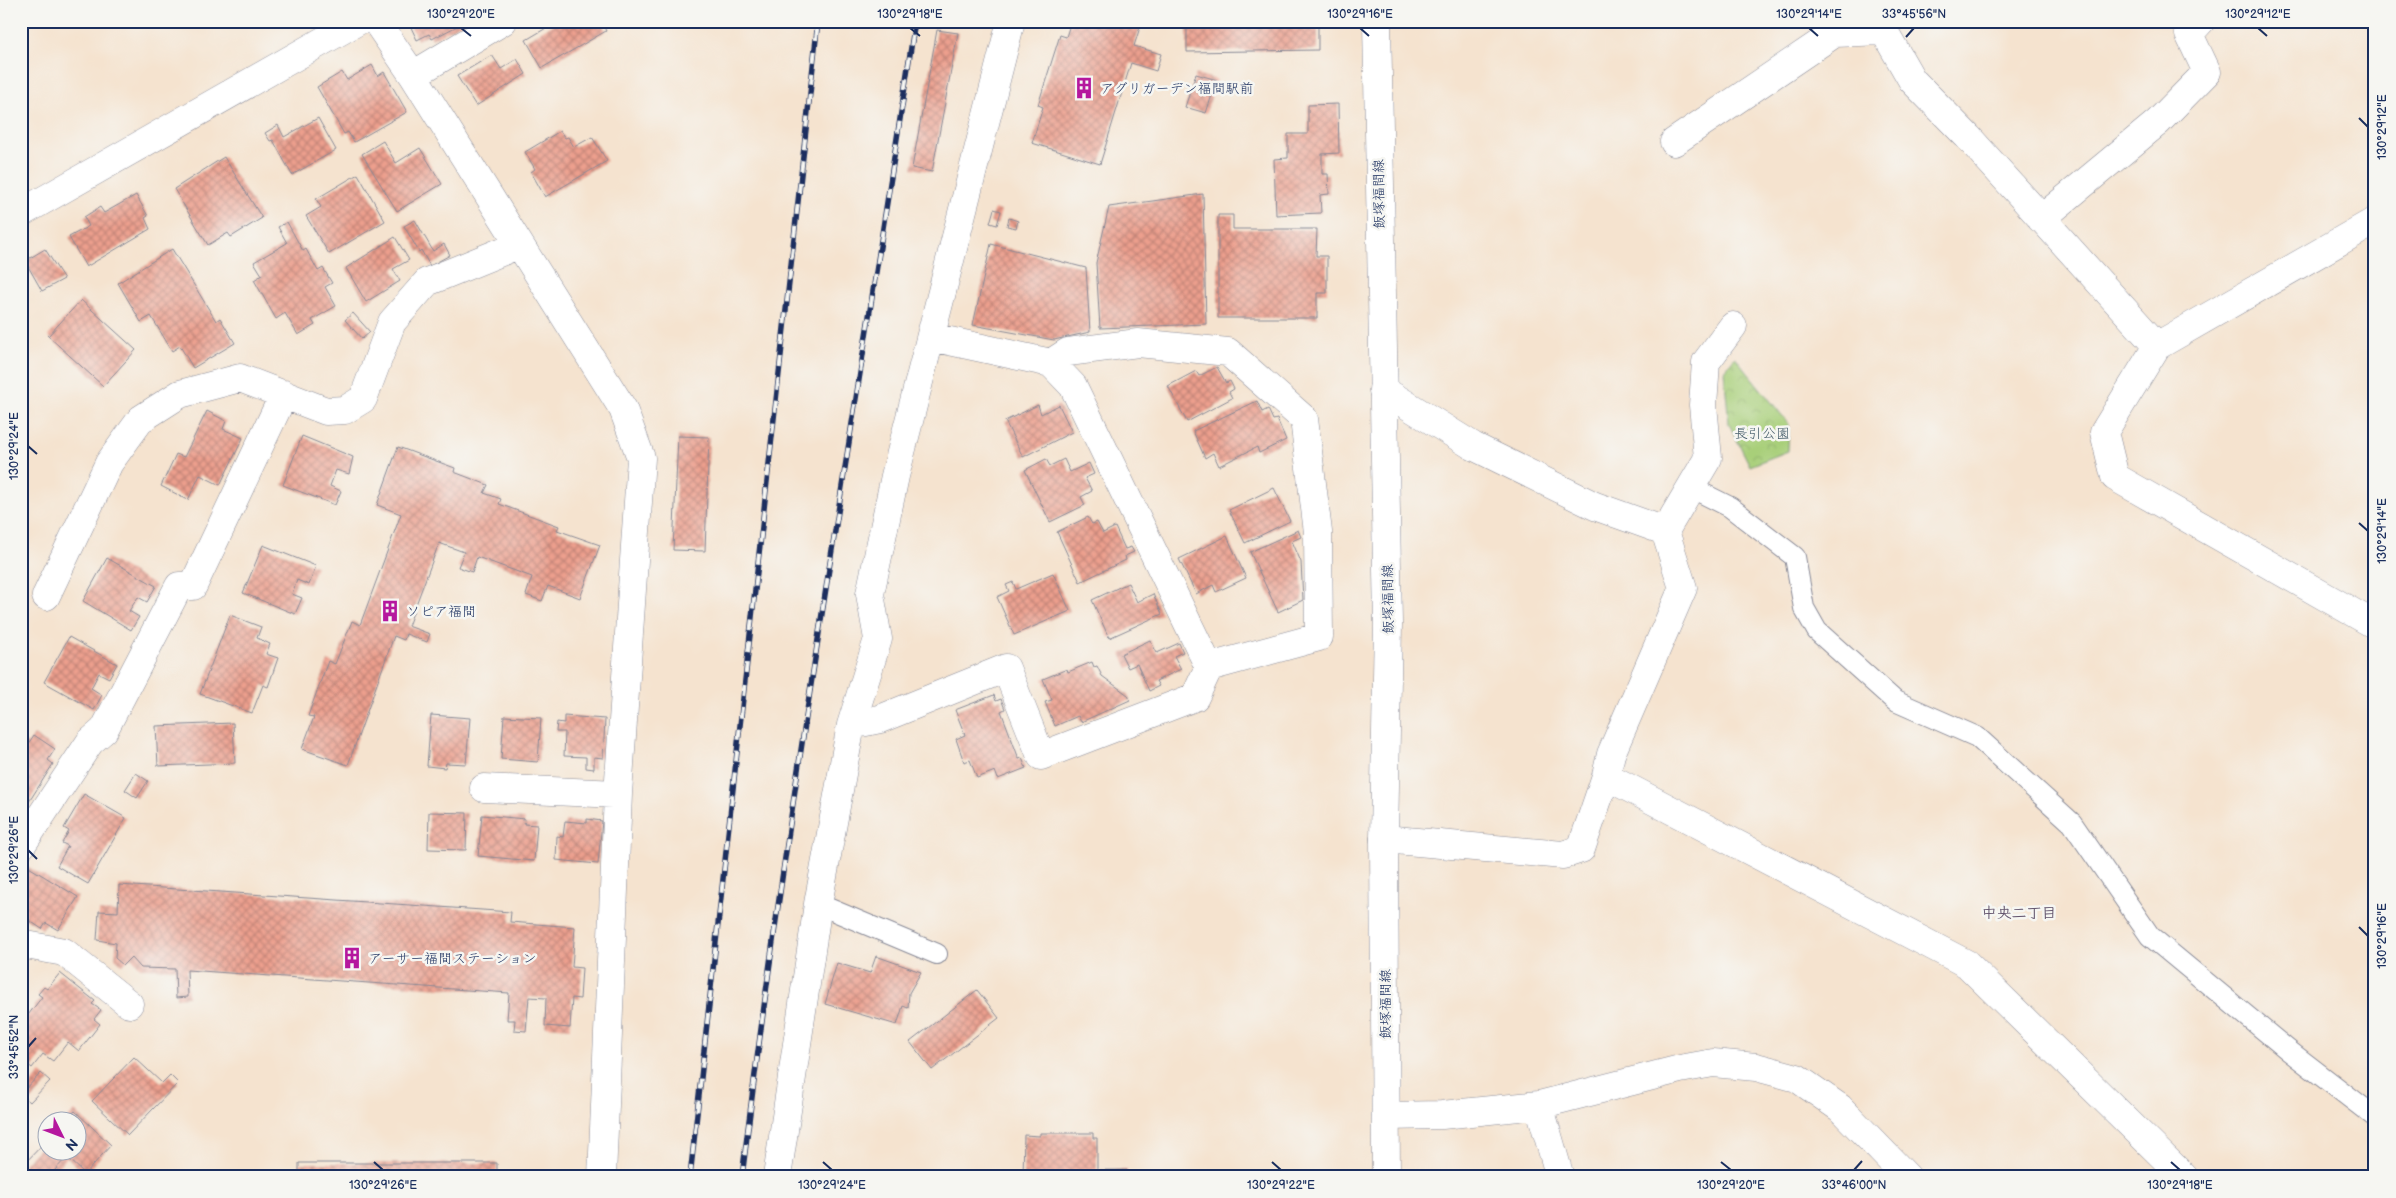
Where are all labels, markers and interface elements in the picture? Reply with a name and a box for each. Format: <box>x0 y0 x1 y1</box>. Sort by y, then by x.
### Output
text: 130°29'20"E <box>427 7 495 22</box>
text: 130°29'18"E <box>877 7 943 22</box>
text: 130°29'16"E <box>1327 7 1393 22</box>
text: 130°29'14"E <box>1776 7 1842 22</box>
text: 33°45'56"N <box>1882 7 1946 22</box>
text: 130°29'12"E <box>2225 7 2291 22</box>
building icon: アグリガーデン福間駅前 <box>1071 75 1097 101</box>
place label: アグリガーデン福間駅前 <box>1100 80 1253 97</box>
text: 130°29'12"E <box>2375 94 2390 160</box>
street label: 飯塚福間線 <box>1370 159 1388 229</box>
text: 130°29'24"E <box>7 412 22 480</box>
park label: 長引公園 <box>1734 425 1790 442</box>
text: 130°29'14"E <box>2375 498 2390 564</box>
street label: 飯塚福間線 <box>1379 564 1397 634</box>
building icon: ソピア福間 <box>377 598 403 624</box>
place label: ソピア福間 <box>406 603 476 620</box>
text: 130°29'26"E <box>7 816 22 884</box>
text: 130°29'16"E <box>2375 903 2390 969</box>
district label: 中央二丁目 <box>1981 904 2057 923</box>
building icon: アーサー福間ステーション <box>339 945 365 971</box>
place label: アーサー福間ステーション <box>368 950 537 967</box>
street label: 飯塚福間線 <box>1377 969 1394 1039</box>
text: 33°45'52"N <box>7 1015 22 1079</box>
north arrow <box>38 1110 88 1160</box>
text: N <box>61 1135 81 1154</box>
text: 130°29'26"E <box>349 1178 417 1193</box>
text: 130°29'24"E <box>798 1178 866 1193</box>
text: 130°29'22"E <box>1247 1178 1315 1193</box>
text: 130°29'20"E <box>1697 1178 1765 1193</box>
text: 33°46'00"N <box>1821 1178 1887 1193</box>
text: 130°29'18"E <box>2147 1178 2213 1193</box>

